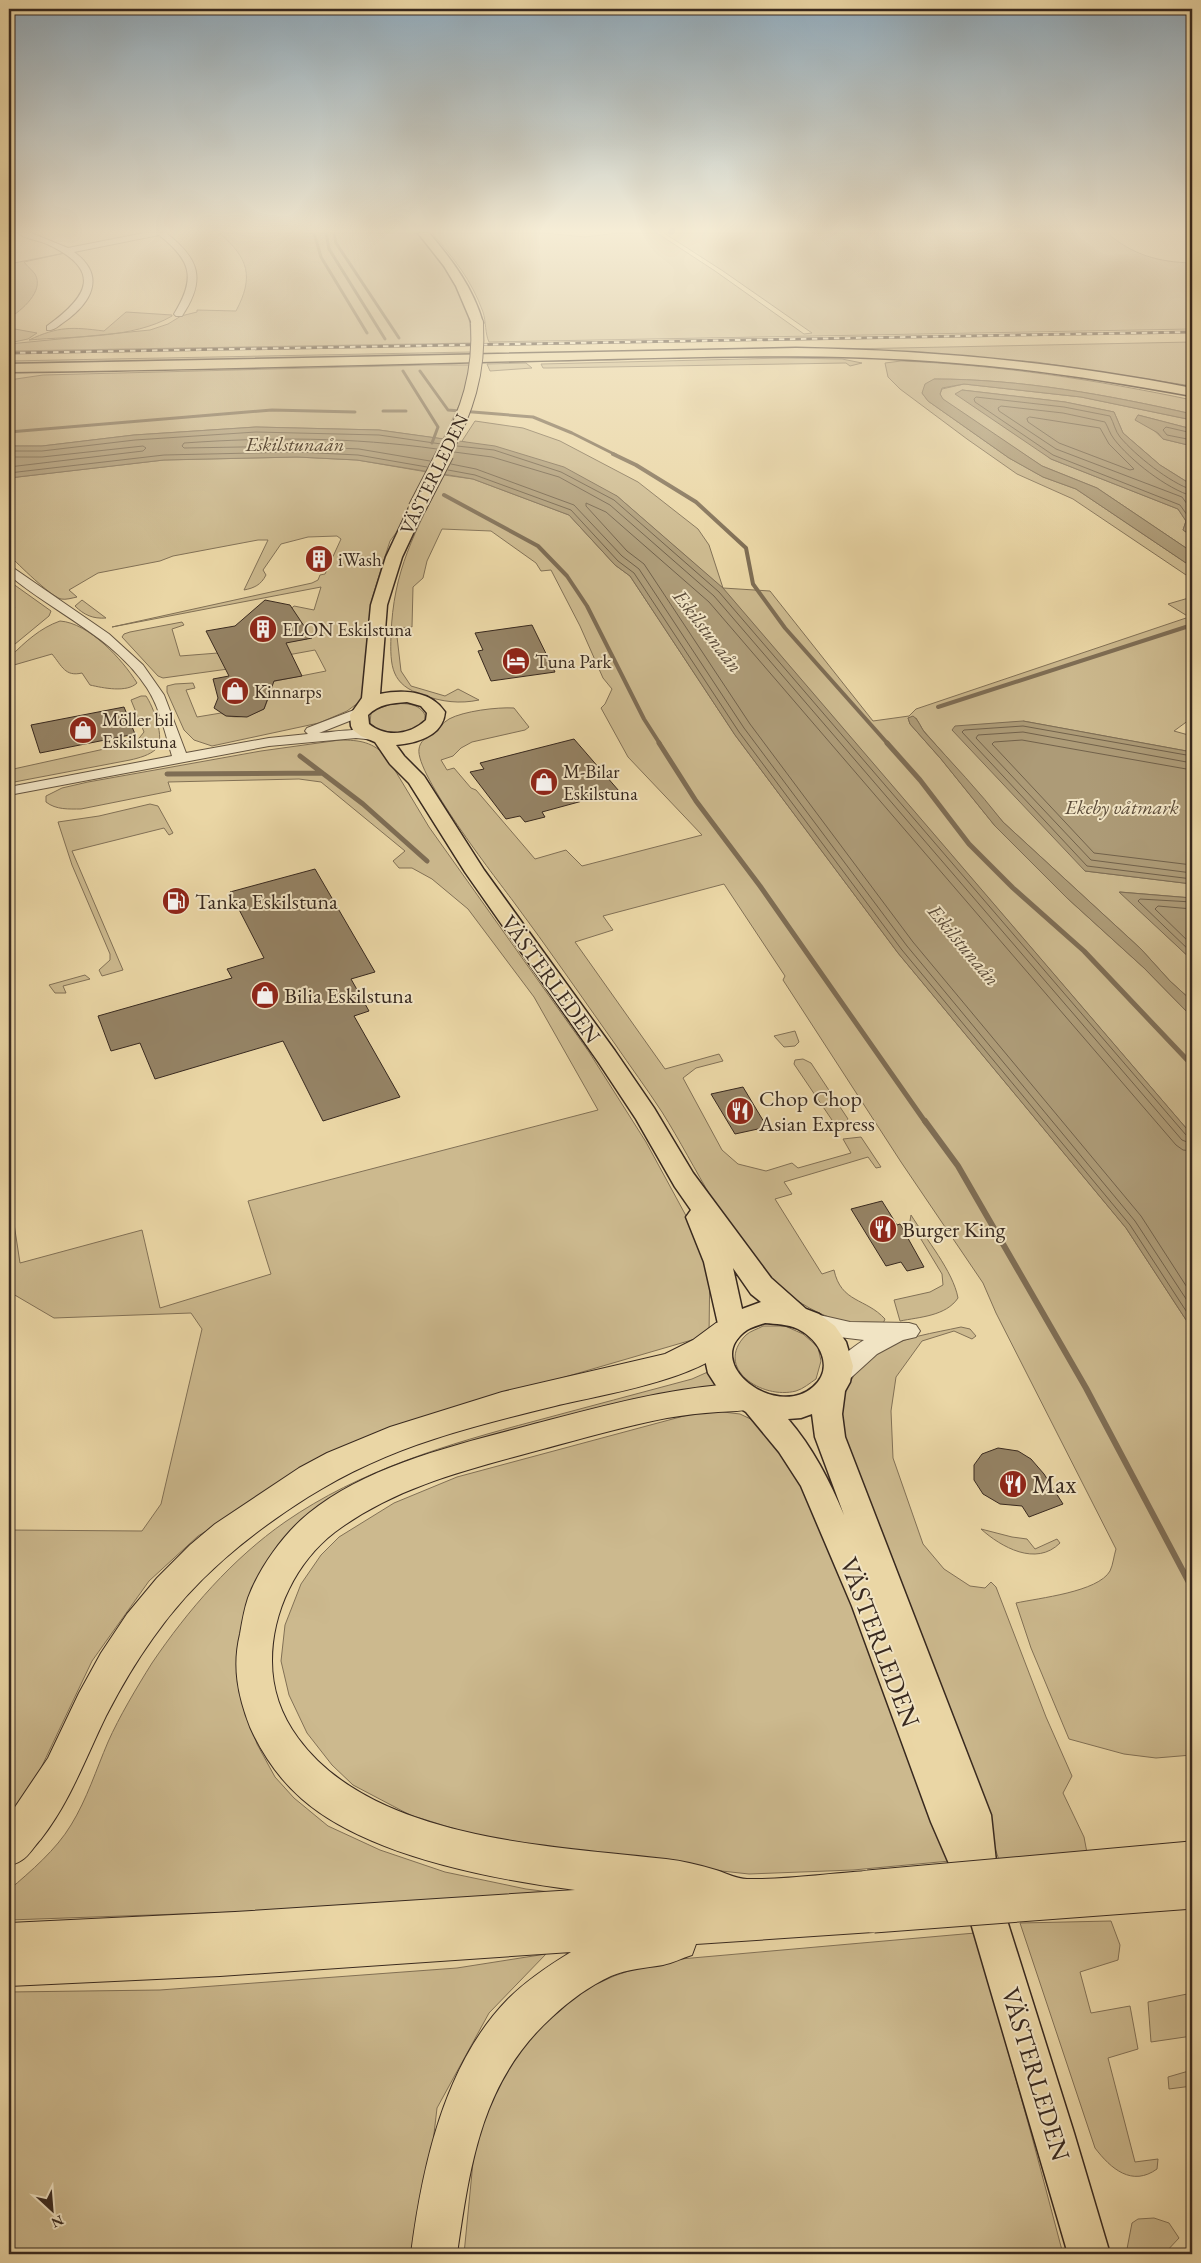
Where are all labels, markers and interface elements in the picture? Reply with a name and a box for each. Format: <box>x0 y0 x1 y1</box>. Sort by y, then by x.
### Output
street label: VÄSTERLEDEN <box>394 410 474 538</box>
water label: Eskilstunaån <box>245 431 344 457</box>
building icon: iWash <box>304 544 334 574</box>
place label: iWash <box>338 547 382 572</box>
water label: Eskilstunaån <box>667 583 749 678</box>
building icon: ELON Eskilstuna <box>248 614 278 644</box>
place label: ELON Eskilstuna <box>282 617 412 642</box>
hotel icon: Tuna Park <box>501 646 531 676</box>
place label: Tuna Park <box>535 649 613 674</box>
shop icon: Kinnarps <box>220 676 250 706</box>
place label: Kinnarps <box>254 679 322 704</box>
place label: Möller bil Eskilstuna <box>102 707 177 754</box>
shop icon: Möller bil Eskilstuna <box>68 715 98 745</box>
place label: M-Bilar Eskilstuna <box>563 759 638 806</box>
shop icon: M-Bilar Eskilstuna <box>529 767 559 797</box>
water label: Ekeby våtmark <box>1064 794 1179 820</box>
fuel station icon: Tanka Eskilstuna <box>161 886 191 916</box>
place label: Tanka Eskilstuna <box>195 887 338 916</box>
water label: Eskilstunaån <box>922 898 1006 991</box>
street label: VÄSTERLEDEN <box>495 909 608 1049</box>
shop icon: Bilia Eskilstuna <box>250 980 280 1010</box>
place label: Bilia Eskilstuna <box>284 981 413 1010</box>
place label: Chop Chop Asian Express <box>758 1084 875 1138</box>
restaurant icon: Chop Chop Asian Express <box>725 1096 755 1126</box>
restaurant icon: Burger King <box>868 1214 898 1244</box>
place label: Burger King <box>902 1215 1006 1244</box>
place label: Max <box>1032 1467 1077 1501</box>
restaurant icon: Max <box>998 1469 1028 1499</box>
street label: VÄSTERLEDEN <box>832 1552 928 1732</box>
street label: VÄSTERLEDEN <box>994 1983 1079 2165</box>
north arrow <box>28 2186 78 2236</box>
text: N <box>48 2211 67 2233</box>

